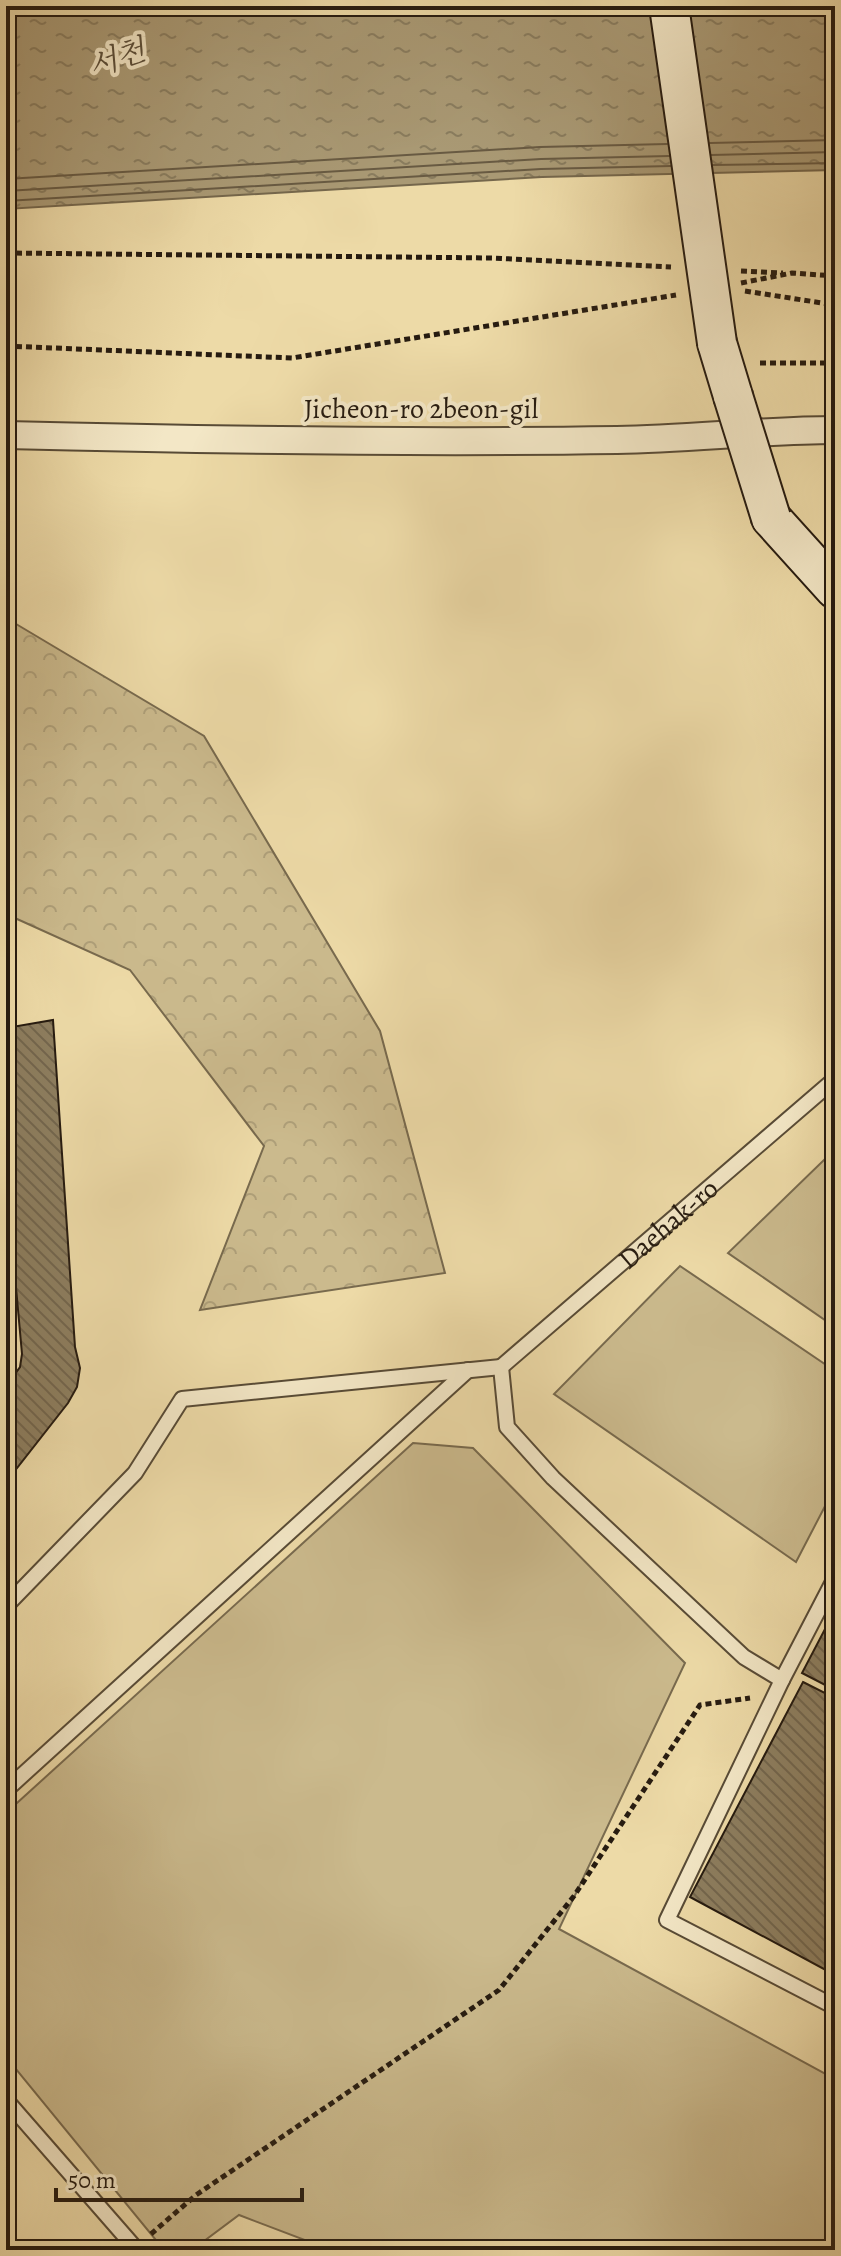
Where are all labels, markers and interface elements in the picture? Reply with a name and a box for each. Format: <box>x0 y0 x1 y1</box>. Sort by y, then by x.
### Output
water label: 서천 <box>83 29 153 86</box>
street label: Jicheon-ro 2beon-gil <box>304 390 538 428</box>
street label: Daehak-ro <box>610 1170 727 1278</box>
scale bar <box>56 2152 302 2202</box>
text: 50 m <box>68 2164 116 2196</box>

